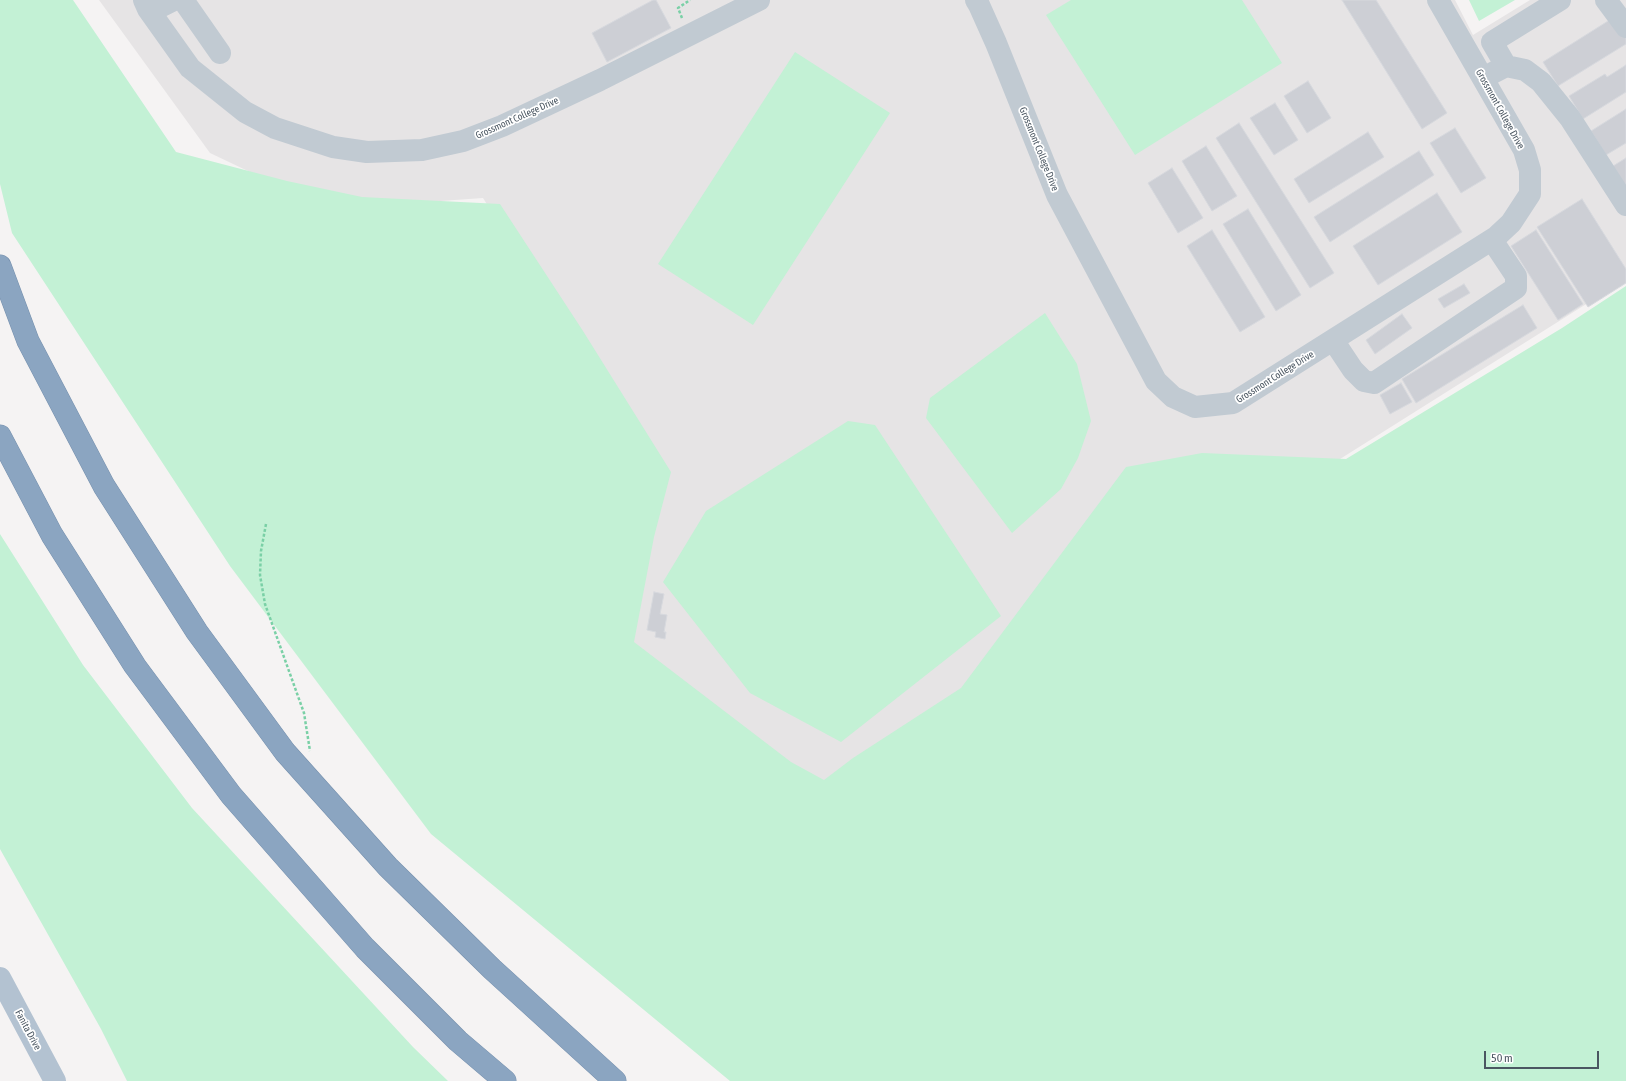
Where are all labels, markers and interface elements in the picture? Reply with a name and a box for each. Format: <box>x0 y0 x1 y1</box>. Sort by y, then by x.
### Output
street label: Grossmont College Drive <box>1473 67 1527 151</box>
street label: Grossmont College Drive <box>474 94 560 142</box>
street label: Grossmont College Drive <box>1017 105 1061 193</box>
street label: Grossmont College Drive <box>1234 348 1316 406</box>
street label: Fanita Drive <box>12 1008 44 1052</box>
scale bar <box>1486 1043 1601 1069</box>
text: 50 m <box>1491 1051 1513 1065</box>

